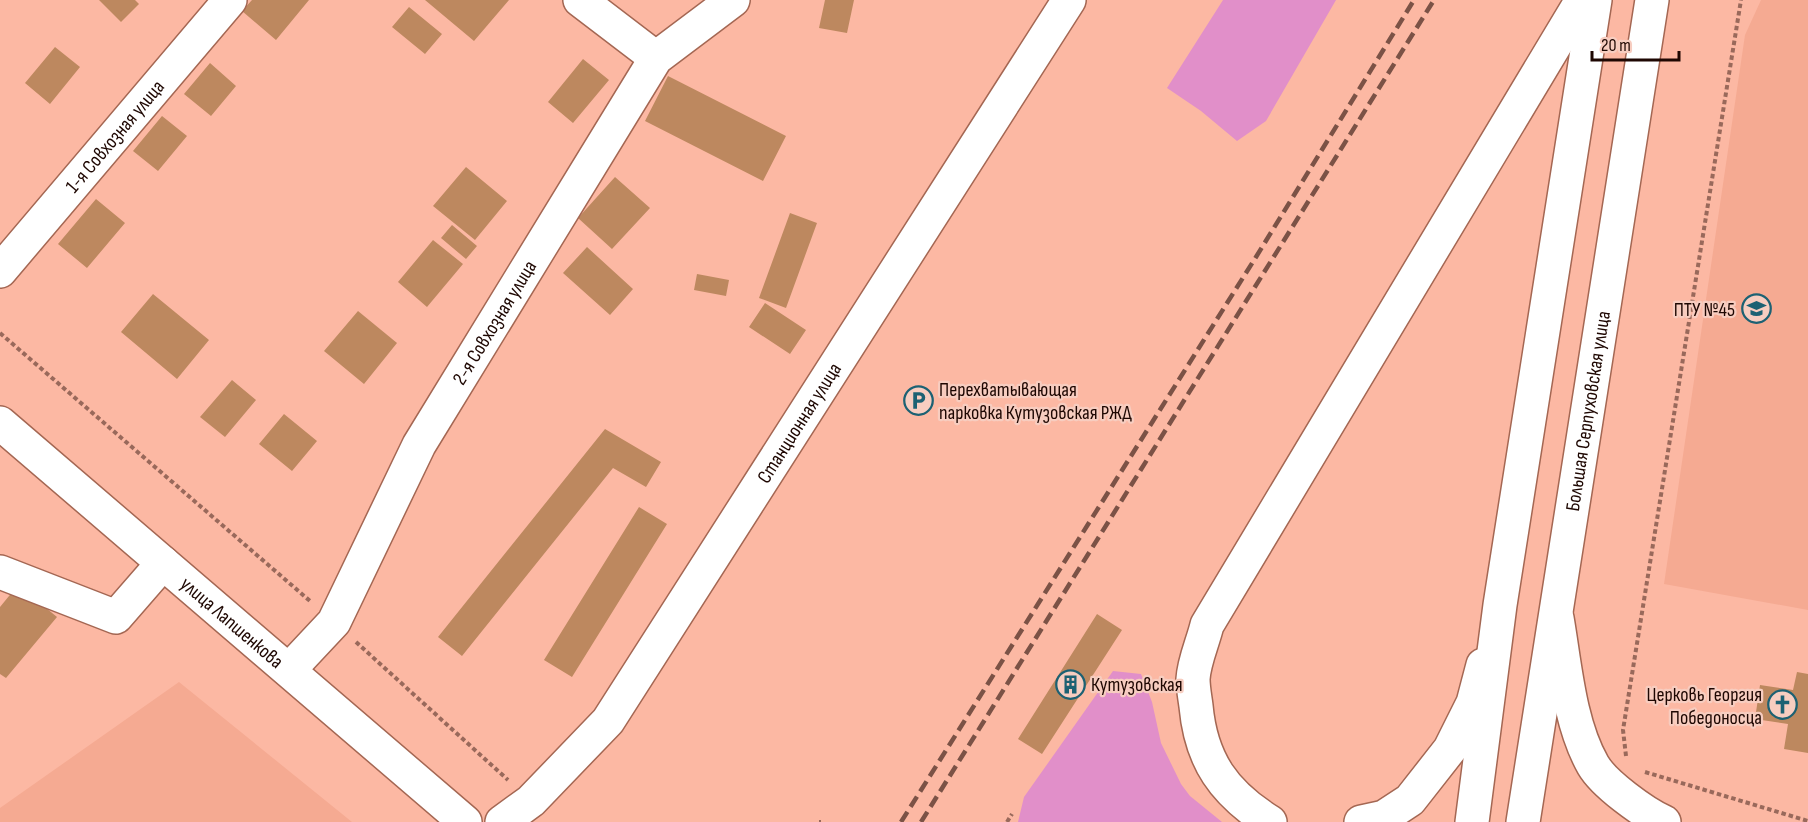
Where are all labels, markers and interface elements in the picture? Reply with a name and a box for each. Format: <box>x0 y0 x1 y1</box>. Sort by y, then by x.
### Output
scale bar <box>1592 24 1679 62</box>
text: 20 m <box>1601 35 1631 56</box>
street label: 1-я Совхозная улица <box>61 75 170 198</box>
street label: 2-я Совхозная улица <box>448 256 542 389</box>
school or university icon: ПТУ №45 <box>1740 293 1772 325</box>
place label: ПТУ №45 <box>1674 298 1735 322</box>
street label: Большая Серпуховская улица <box>1561 309 1616 513</box>
street label: Станционная улица <box>752 358 847 488</box>
place label: Перехватывающая парковка Кутузовская РЖД <box>939 378 1132 425</box>
parking icon: Перехватывающая парковка Кутузовская РЖД <box>902 385 934 417</box>
street label: улица Лапшенкова <box>175 572 288 674</box>
building icon: Кутузовская <box>1054 668 1086 700</box>
place label: Кутузовская <box>1091 673 1183 697</box>
place label: Церковь Георгия Победоносца <box>1646 683 1762 730</box>
church icon: Церковь Георгия Победоносца <box>1767 689 1799 721</box>

